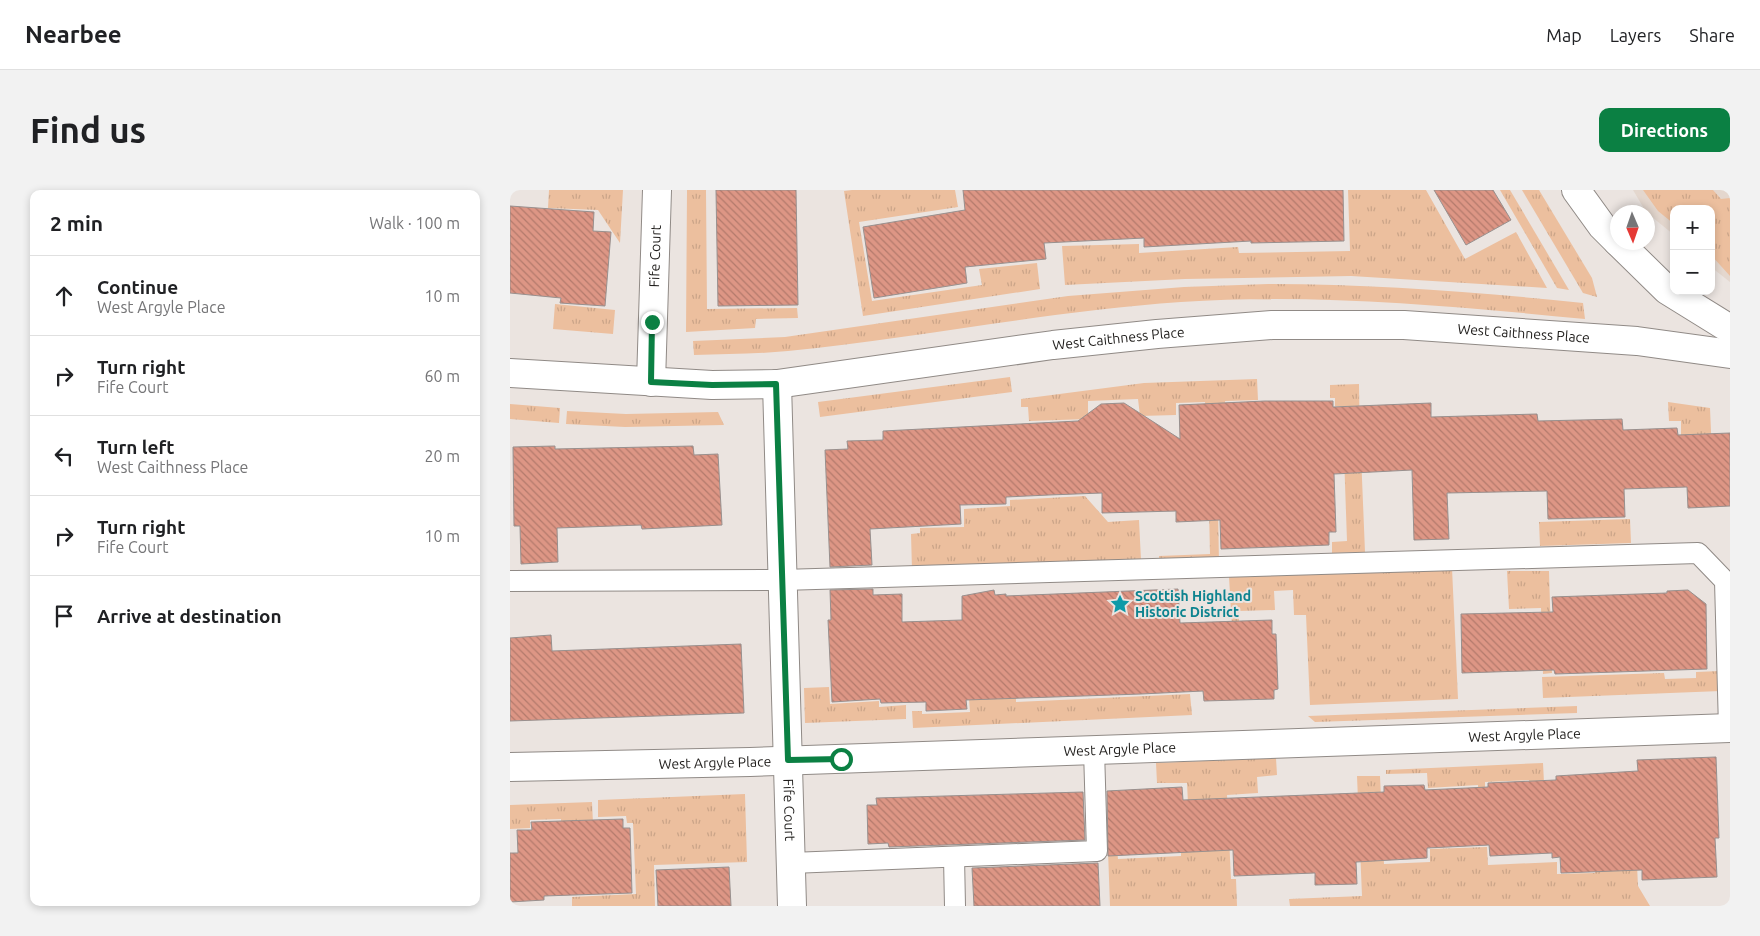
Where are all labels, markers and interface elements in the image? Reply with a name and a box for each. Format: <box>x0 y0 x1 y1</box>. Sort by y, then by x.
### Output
text: Nearbee <box>25 21 122 48</box>
text: Map <box>1546 25 1582 45</box>
text: Layers <box>1610 25 1661 45</box>
text: Share <box>1689 25 1735 45</box>
button: Directions <box>1599 108 1730 152</box>
text: Find us <box>30 110 146 150</box>
north arrow <box>1610 205 1655 250</box>
map controls <box>1670 205 1715 295</box>
button: + <box>1670 205 1715 250</box>
text: 2 min <box>50 211 103 235</box>
text: Walk · 100 m <box>369 214 460 232</box>
street label: Fife Court <box>646 224 664 288</box>
button: − <box>1670 250 1715 295</box>
text: Continue <box>97 276 178 298</box>
icon: ahead <box>50 282 78 310</box>
text: 10 m <box>424 287 460 305</box>
text: West Argyle Place <box>97 298 226 316</box>
route end <box>641 311 664 334</box>
street label: West Caithness Place <box>1457 321 1590 346</box>
street label: West Caithness Place <box>1052 324 1185 353</box>
text: Turn right <box>97 356 185 378</box>
icon: right <box>50 362 78 390</box>
text: 60 m <box>424 367 460 385</box>
text: Fife Court <box>97 378 169 396</box>
text: Turn left <box>97 436 175 458</box>
icon: left <box>50 442 78 470</box>
text: 20 m <box>424 447 460 465</box>
text: West Caithness Place <box>97 458 248 476</box>
text: Turn right <box>97 516 185 538</box>
icon: right <box>50 522 78 550</box>
text: 10 m <box>424 527 460 545</box>
text: Fife Court <box>97 538 169 556</box>
place label: Scottish Highland Historic District <box>1135 588 1251 620</box>
place icon: Scottish Highland Historic District <box>1109 593 1131 615</box>
icon: arrive <box>50 602 78 630</box>
text: Arrive at destination <box>97 605 282 627</box>
street label: West Argyle Place <box>1468 725 1581 745</box>
street label: West Argyle Place <box>1063 739 1176 759</box>
route start <box>830 748 853 771</box>
street label: West Argyle Place <box>659 753 772 772</box>
street label: Fife Court <box>780 778 798 842</box>

